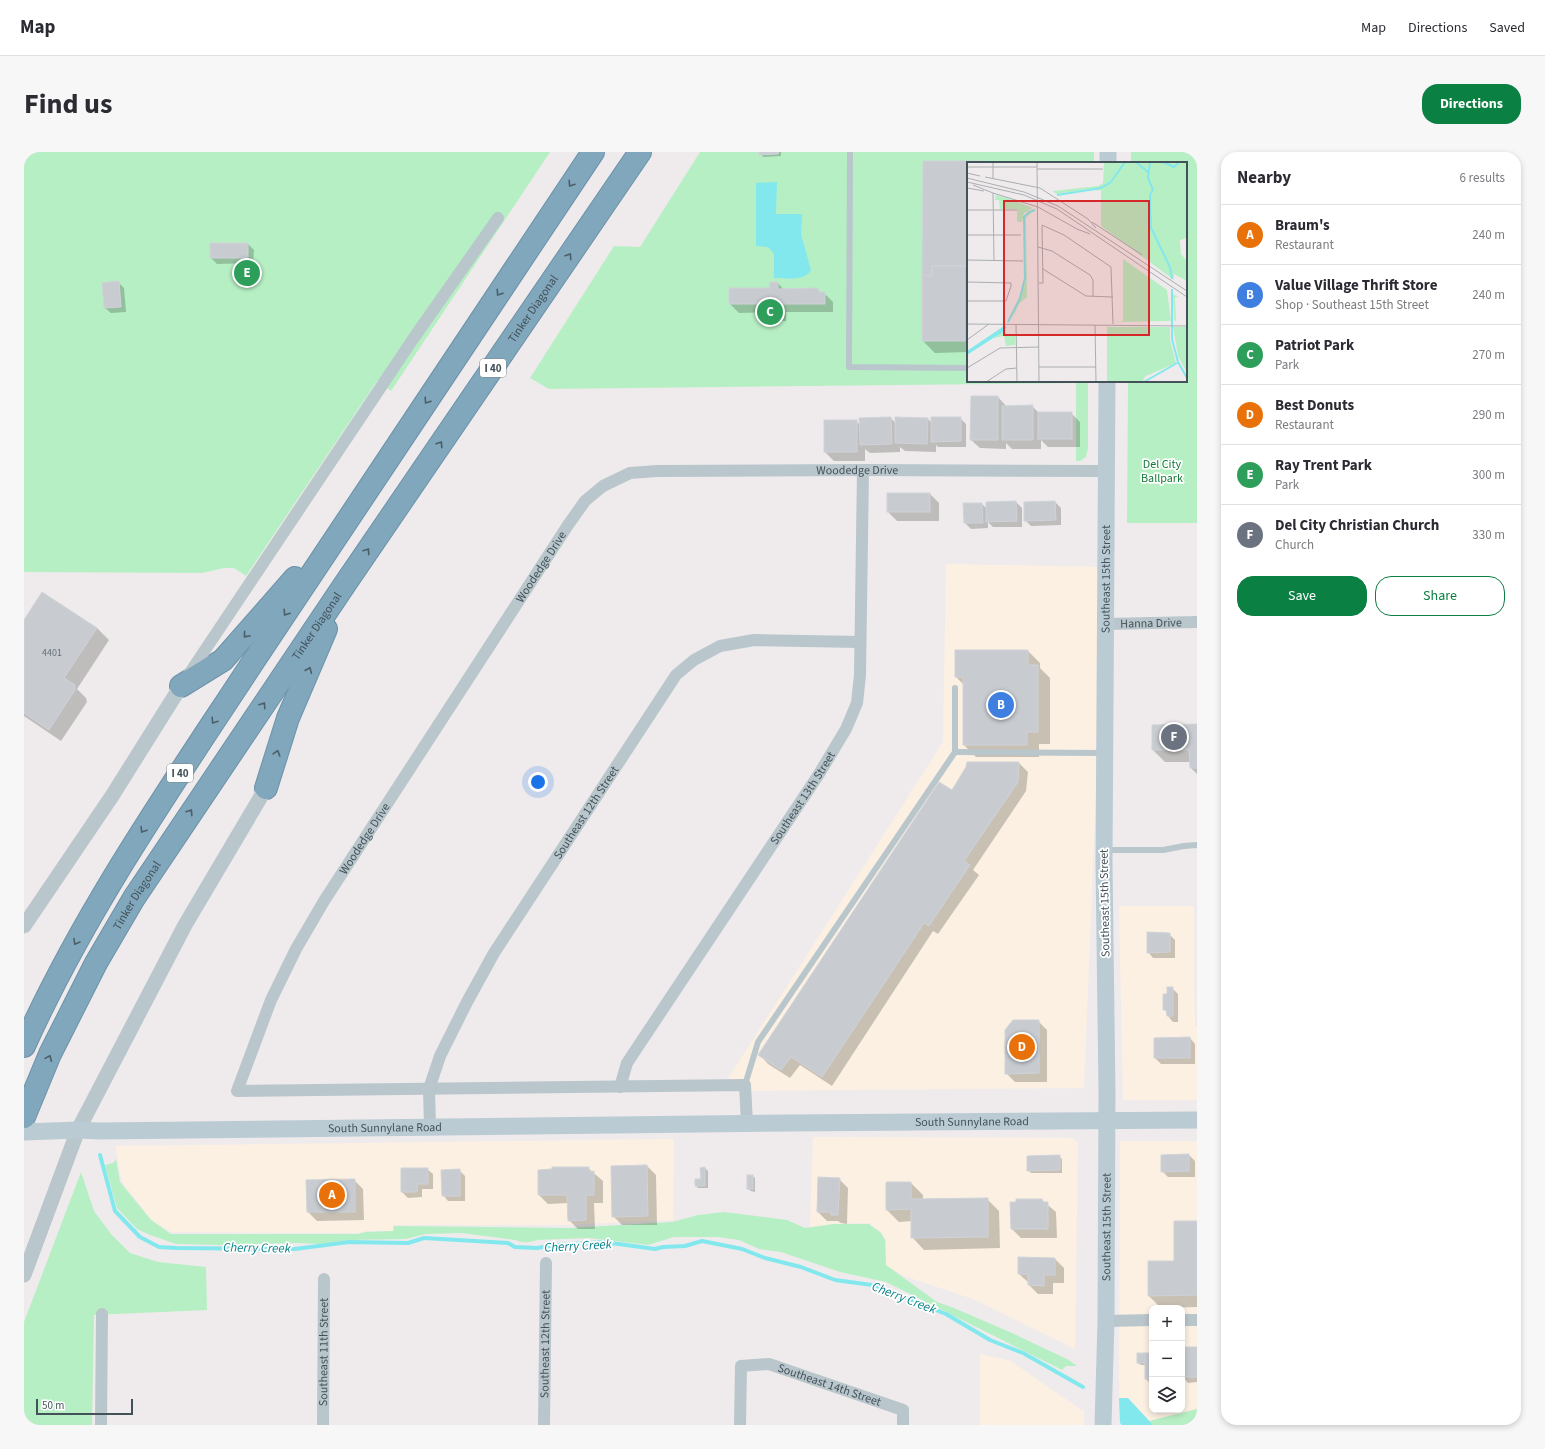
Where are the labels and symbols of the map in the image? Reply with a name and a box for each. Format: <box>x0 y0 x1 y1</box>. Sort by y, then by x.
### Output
inset map <box>967 162 1187 382</box>
one-way arrow <box>569 180 576 187</box>
one-way arrow <box>564 253 572 260</box>
pin: E <box>234 258 260 288</box>
street label: Tinker Diagonal <box>504 271 562 346</box>
one-way arrow <box>497 288 504 295</box>
pin: C <box>757 297 783 327</box>
road number: I 40 <box>480 359 506 377</box>
one-way arrow <box>425 396 432 403</box>
one-way arrow <box>435 441 443 448</box>
park label: Del City Ballpark <box>1141 456 1183 487</box>
street label: Woodedge Drive <box>816 461 898 479</box>
street label: Southeast 15th Street <box>1097 525 1115 633</box>
street label: Woodedge Drive <box>511 528 570 606</box>
one-way arrow <box>362 549 369 556</box>
street label: Tinker Diagonal <box>288 589 346 664</box>
one-way arrow <box>283 609 291 616</box>
street label: Hanna Drive <box>1120 614 1182 632</box>
one-way arrow <box>243 630 250 638</box>
house number: 4401 <box>42 646 62 660</box>
one-way arrow <box>304 666 312 673</box>
pin: B <box>988 690 1014 720</box>
one-way arrow <box>258 702 266 709</box>
one-way arrow <box>212 717 219 724</box>
pin: F <box>1161 722 1187 752</box>
street label: Southeast 13th Street <box>766 748 839 848</box>
one-way arrow <box>272 750 281 757</box>
street label: Southeast 12th Street <box>549 763 623 862</box>
road number: I 40 <box>167 764 193 782</box>
your location <box>528 772 548 792</box>
street label: Woodedge Drive <box>335 800 394 878</box>
one-way arrow <box>185 810 192 817</box>
one-way arrow <box>140 826 148 833</box>
street label: Southeast 15th Street <box>1096 849 1114 957</box>
street label: Tinker Diagonal <box>109 858 165 933</box>
one-way arrow <box>74 937 81 945</box>
pin: D <box>1009 1032 1035 1062</box>
one-way arrow <box>44 1055 52 1062</box>
street label: South Sunnylane Road <box>915 1113 1029 1131</box>
street label: South Sunnylane Road <box>328 1119 442 1137</box>
street label: Southeast 15th Street <box>1098 1173 1115 1281</box>
pin: A <box>319 1180 345 1210</box>
water label: Cherry Creek <box>544 1235 613 1257</box>
water label: Cherry Creek <box>223 1238 292 1258</box>
water label: Cherry Creek <box>869 1277 940 1319</box>
street label: Southeast 12th Street <box>536 1290 554 1398</box>
street label: Southeast 11th Street <box>315 1298 332 1406</box>
street label: Southeast 14th Street <box>776 1359 883 1410</box>
scale bar <box>36 1397 133 1416</box>

